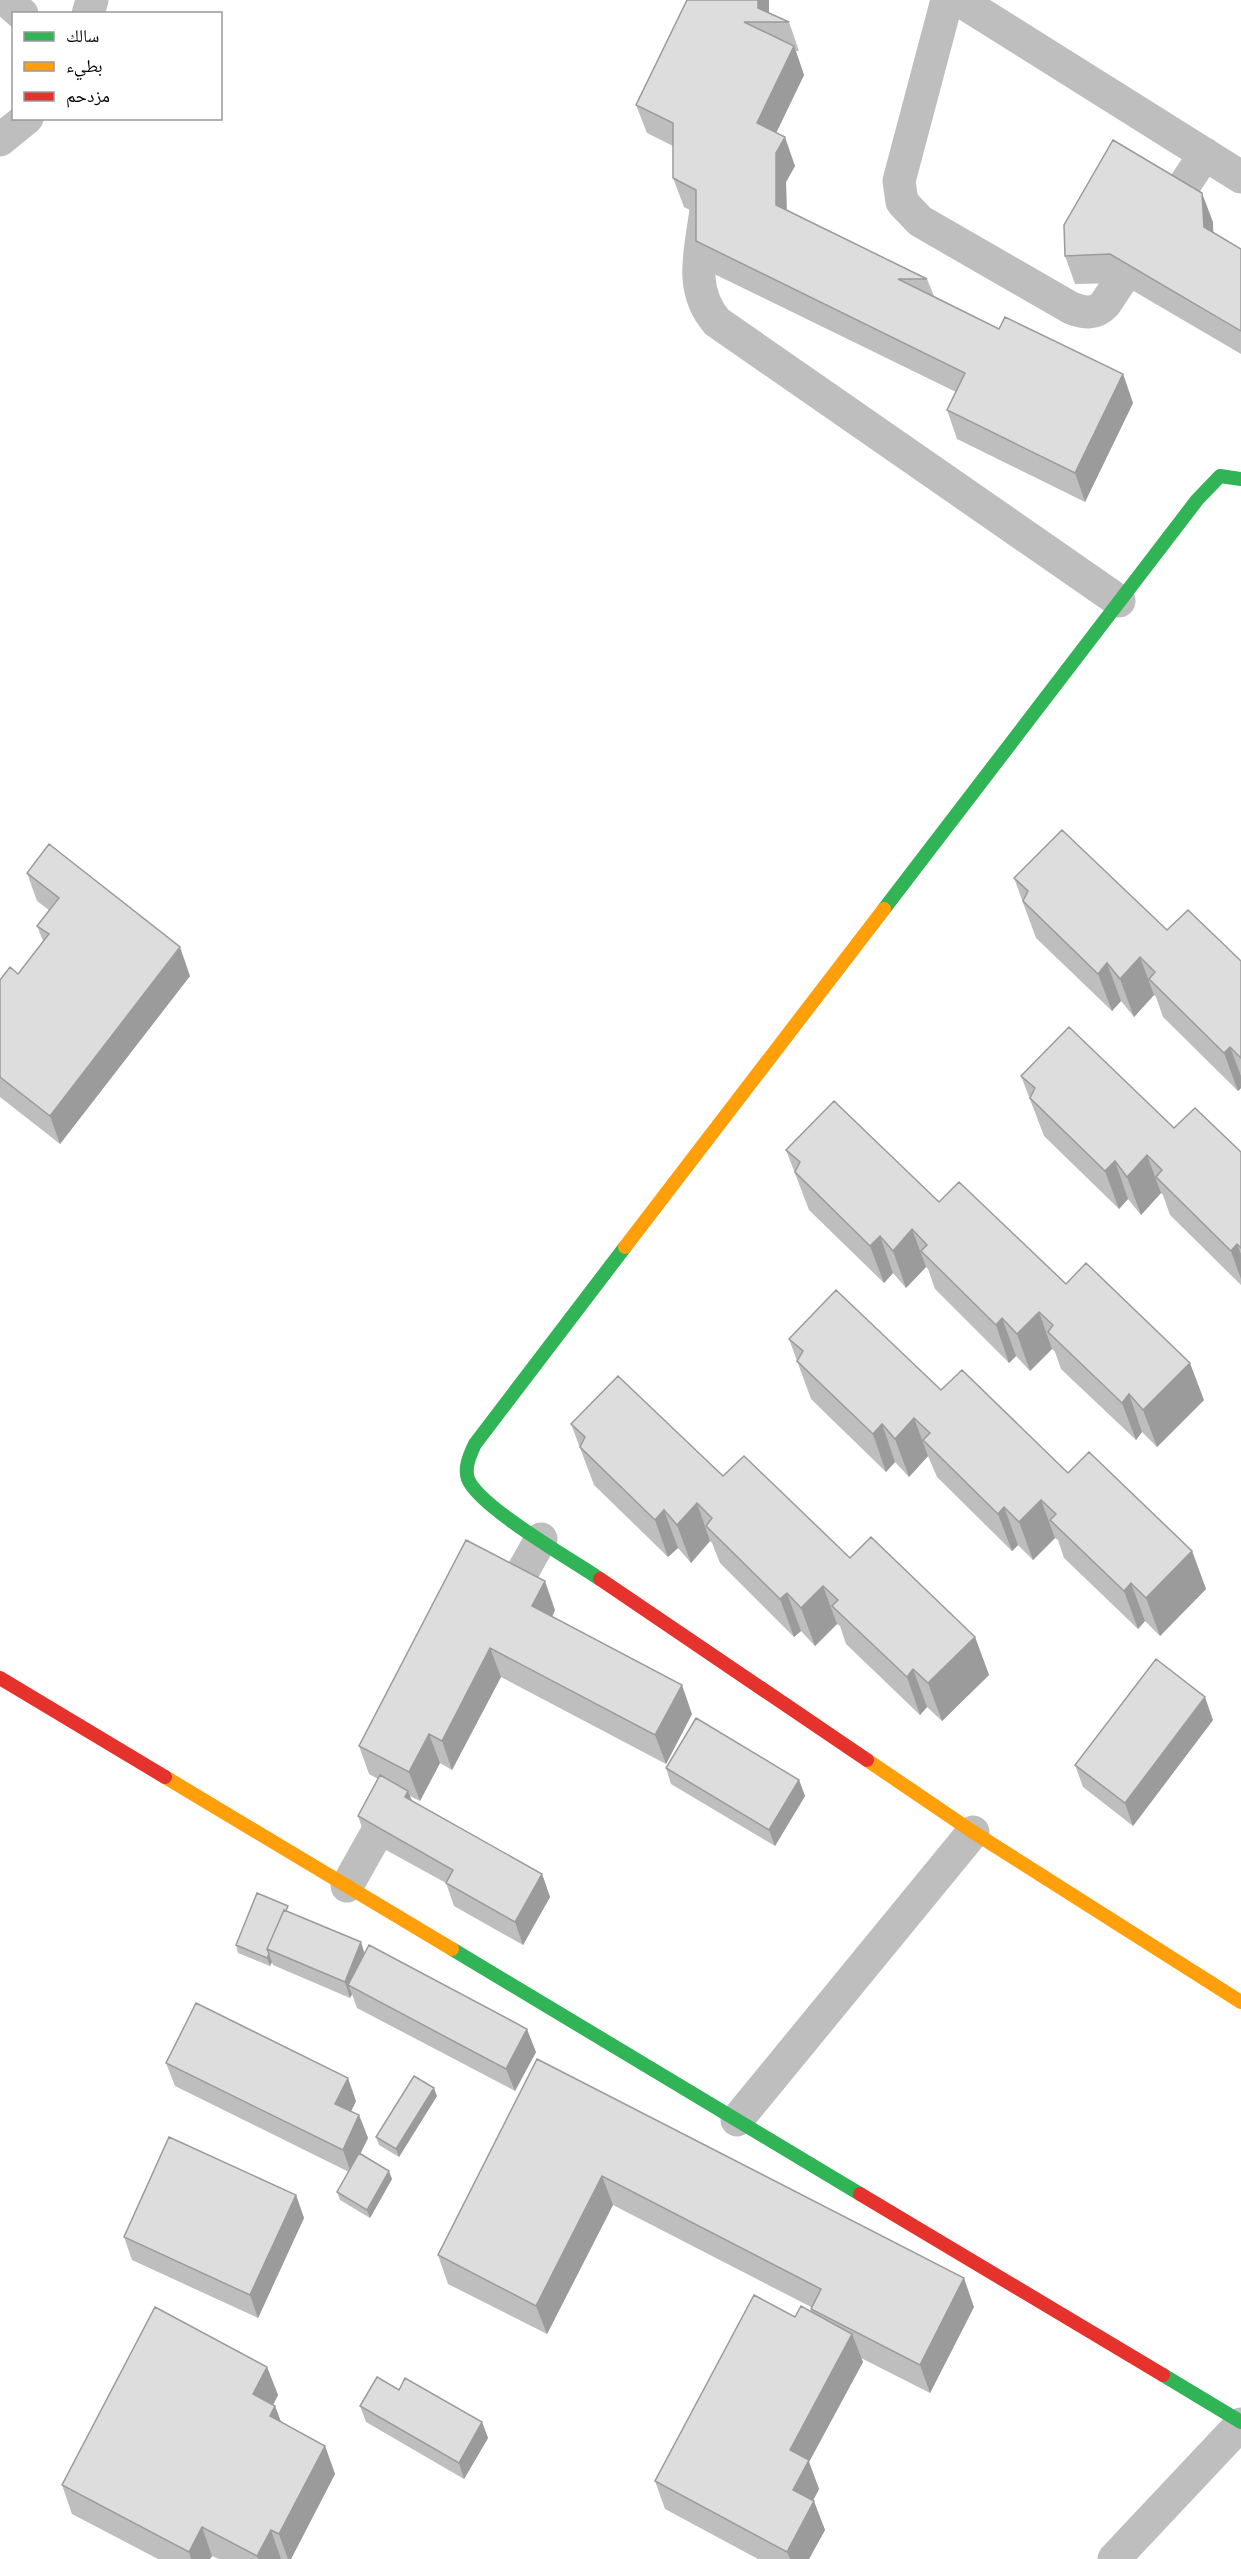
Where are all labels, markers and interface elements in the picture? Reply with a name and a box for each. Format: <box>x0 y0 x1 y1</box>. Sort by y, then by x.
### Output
legend <box>12 12 222 120</box>
text: سالك <box>66 24 99 47</box>
text: بطيء <box>66 54 103 81</box>
text: مزدحم <box>66 84 110 108</box>

